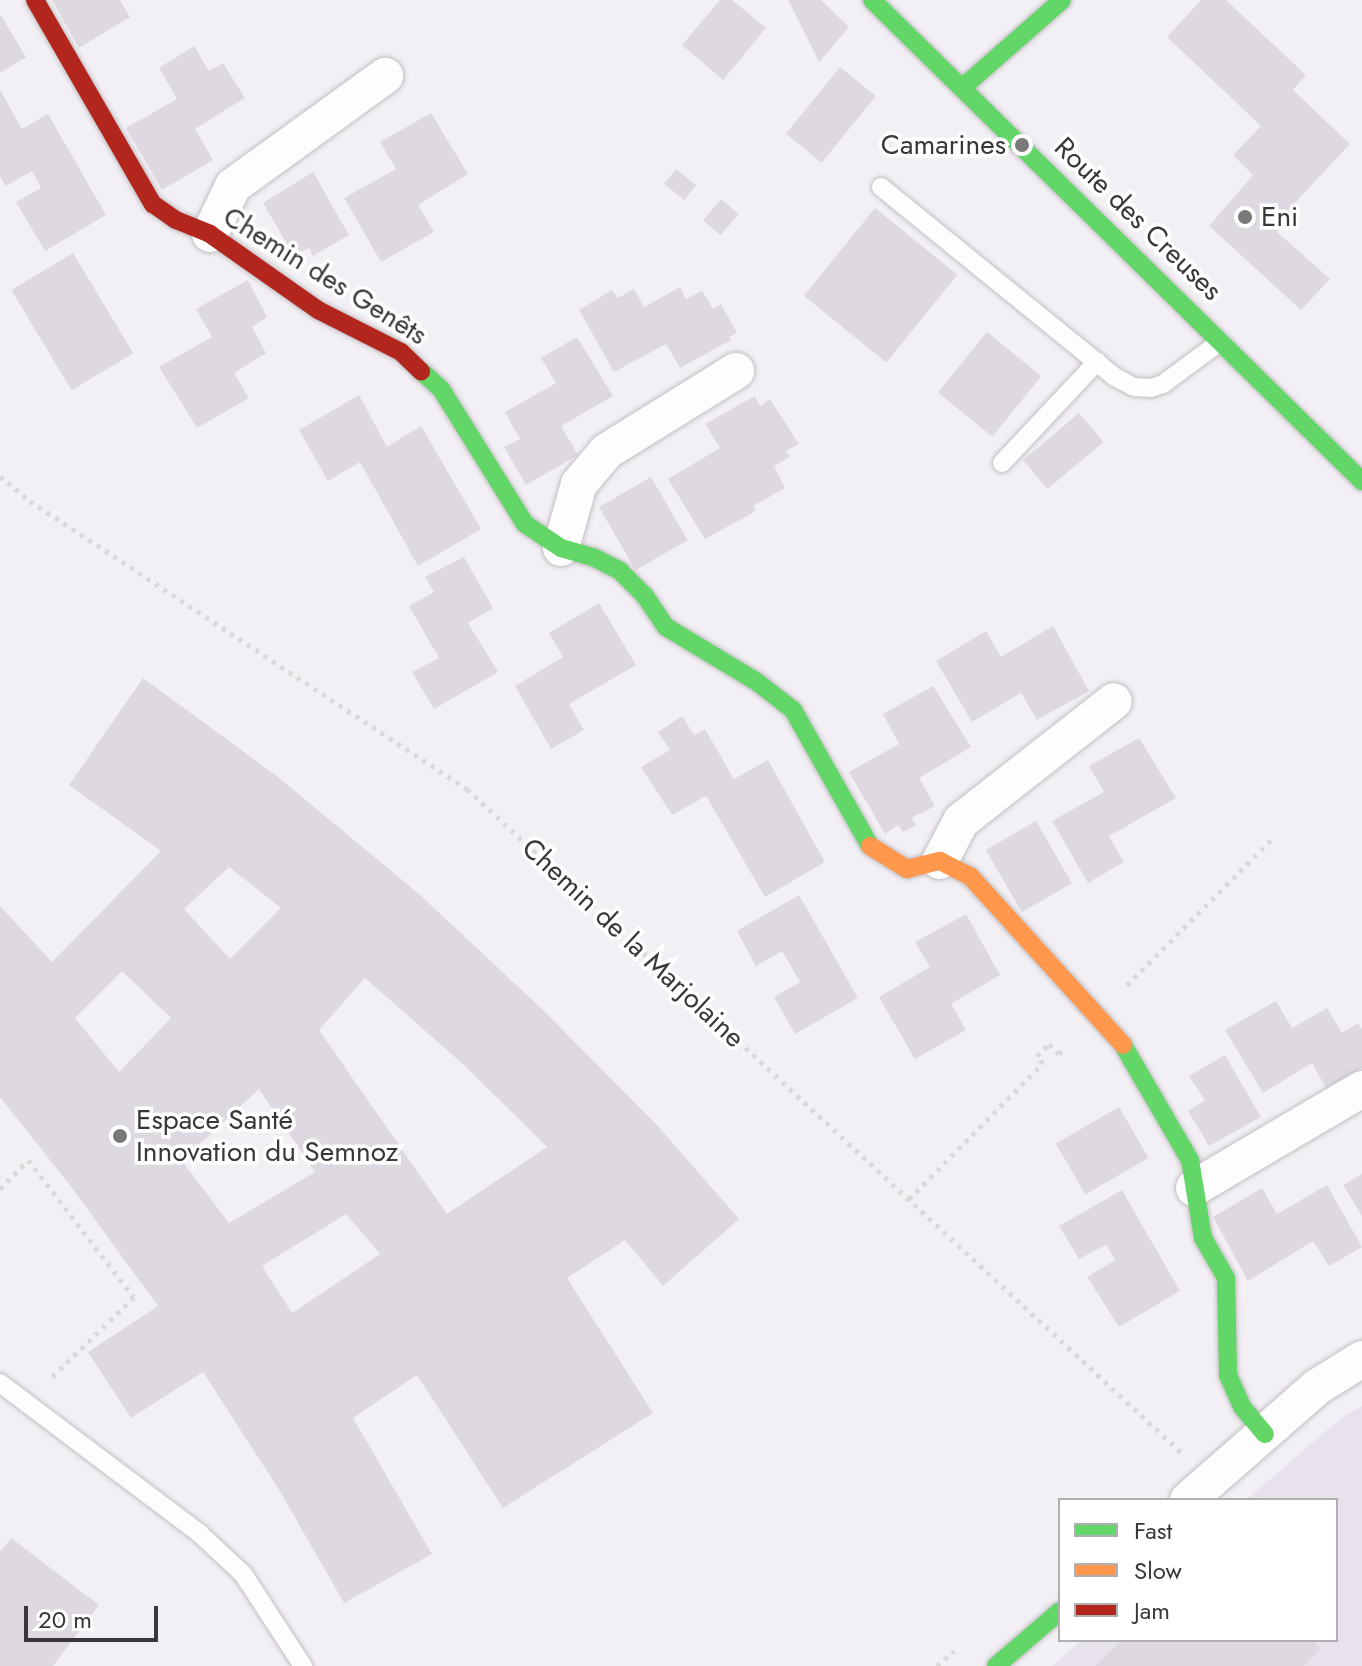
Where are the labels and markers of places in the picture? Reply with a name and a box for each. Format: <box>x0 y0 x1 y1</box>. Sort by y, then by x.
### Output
place label: Camarines <box>881 128 1006 162</box>
marker: Camarines <box>1013 136 1031 154</box>
place label: Eni <box>1261 200 1298 234</box>
marker: Eni <box>1236 208 1254 226</box>
place label: Espace Santé Innovation du Semnoz <box>136 1103 398 1169</box>
marker: Espace Santé Innovation du Semnoz <box>111 1127 129 1145</box>

